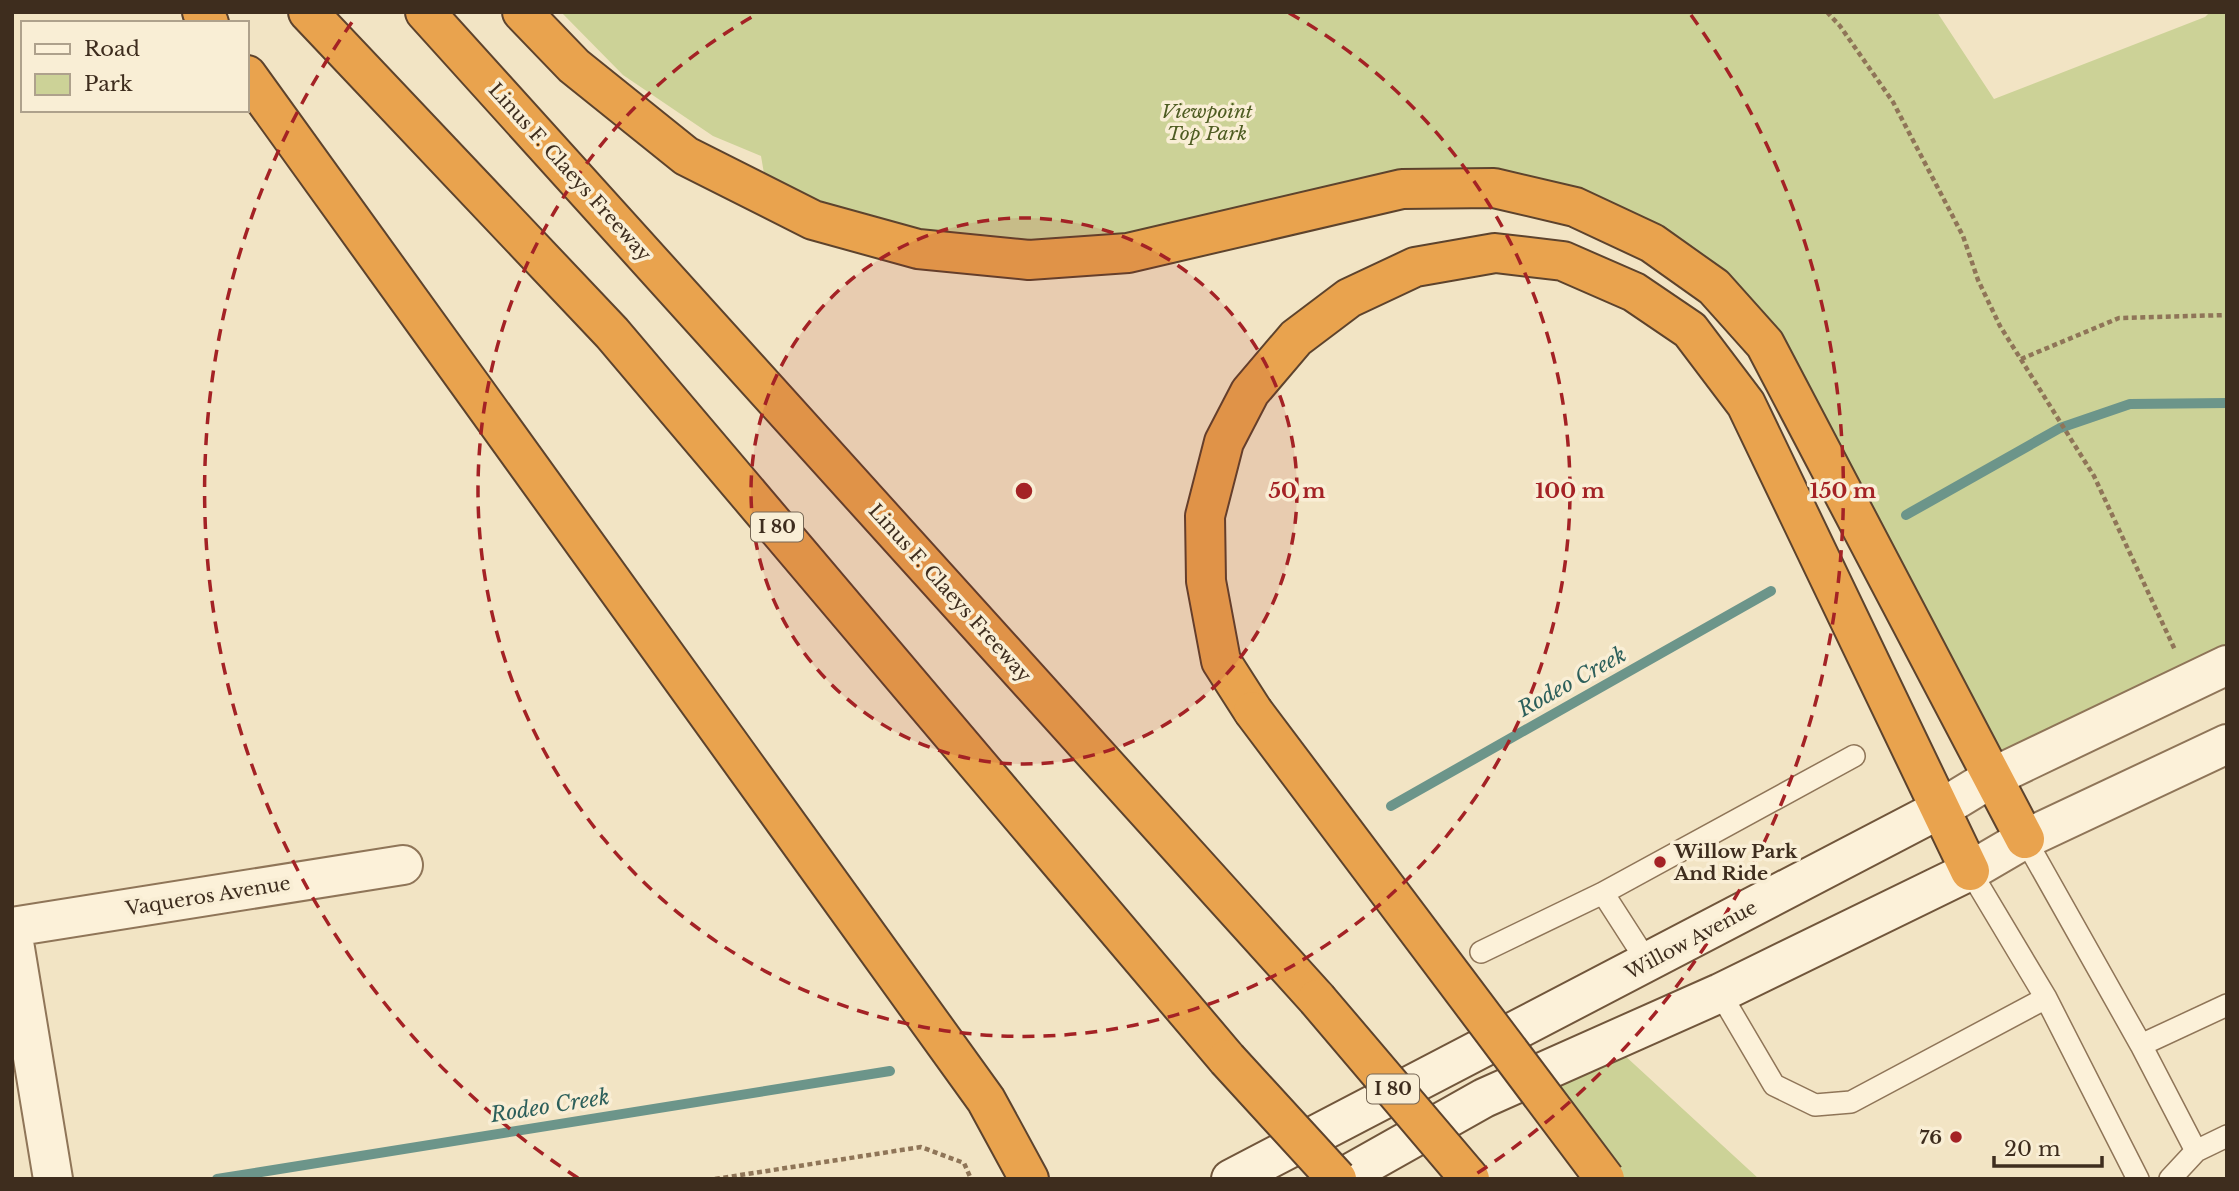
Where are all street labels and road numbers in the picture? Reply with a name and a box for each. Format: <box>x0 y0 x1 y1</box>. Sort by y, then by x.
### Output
street label: Linus F. Claeys Freeway <box>484 78 656 266</box>
street label: Linus F. Claeys Freeway <box>864 499 1036 687</box>
road number: I 80 <box>751 512 803 542</box>
street label: Vaqueros Avenue <box>123 872 292 921</box>
street label: Willow Avenue <box>1620 896 1761 985</box>
road number: I 80 <box>1367 1074 1419 1104</box>

